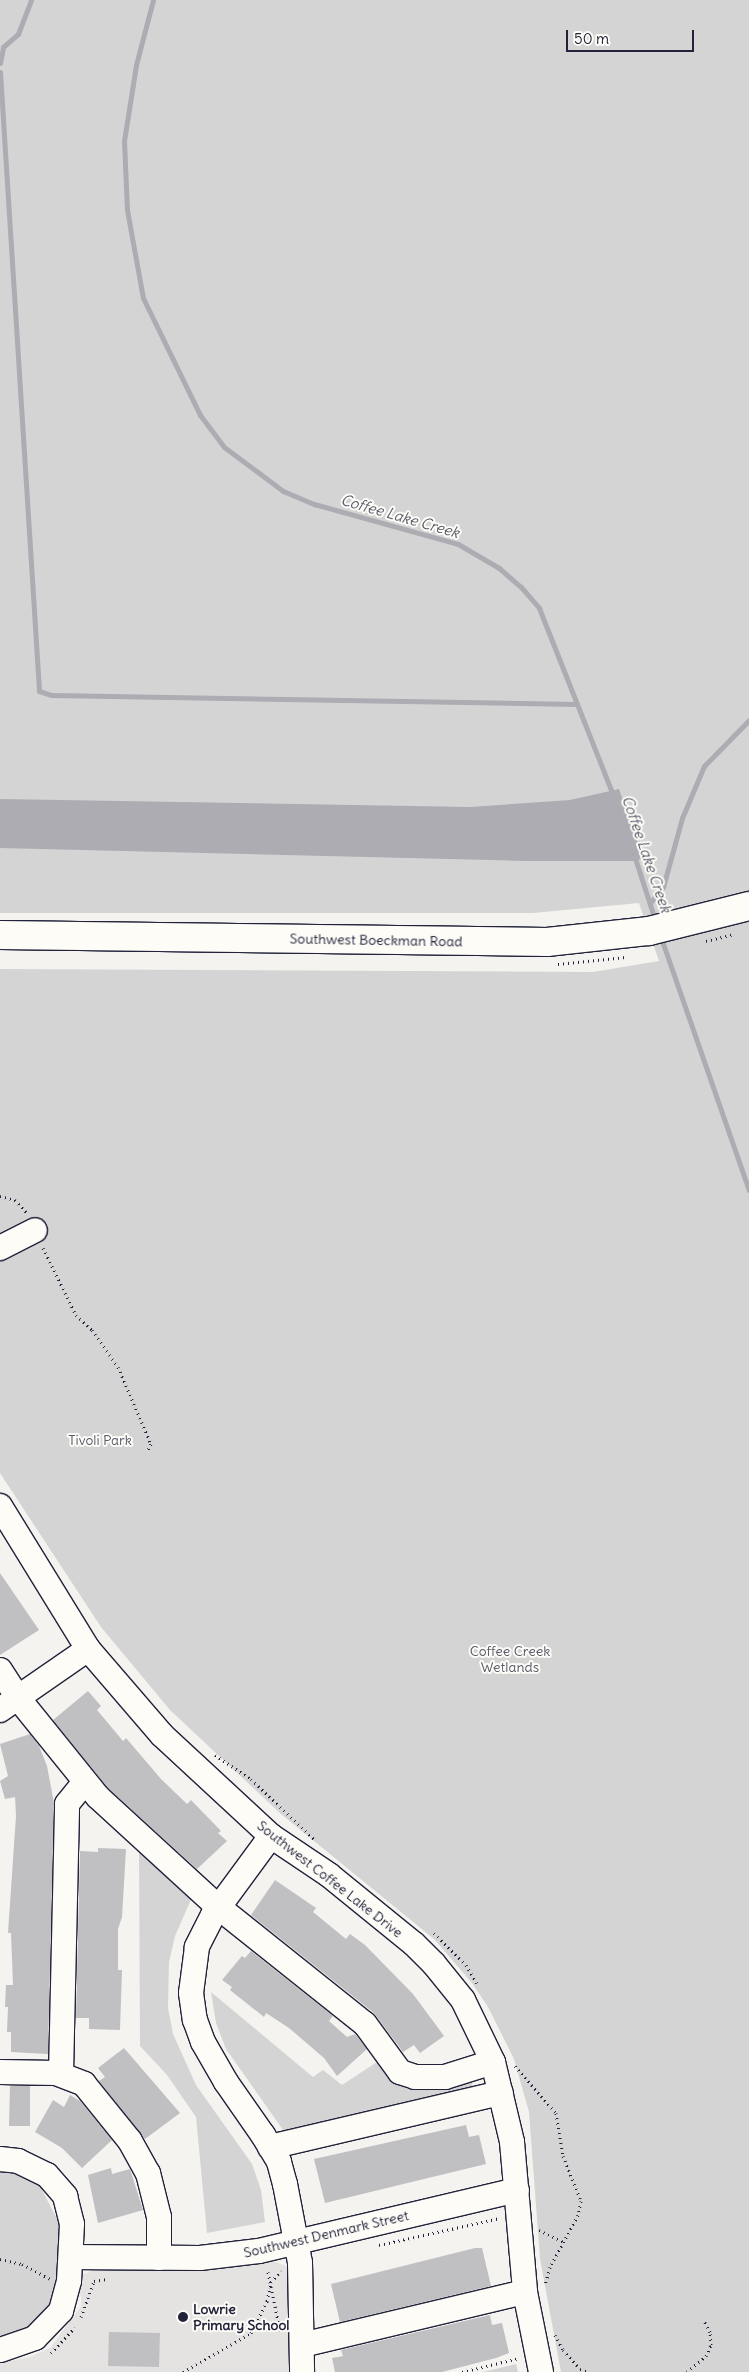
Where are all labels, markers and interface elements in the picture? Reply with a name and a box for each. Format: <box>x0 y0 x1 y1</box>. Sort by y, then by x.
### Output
scale bar <box>569 20 696 52</box>
text: 50 m <box>574 29 609 48</box>
water label: Coffee Lake Creek <box>339 490 461 542</box>
water label: Coffee Lake Creek <box>619 793 675 915</box>
street label: Southwest Boeckman Road <box>289 930 463 950</box>
park label: Tivoli Park <box>68 1432 132 1448</box>
park label: Coffee Creek Wetlands <box>470 1643 550 1675</box>
street label: Southwest Coffee Lake Drive <box>254 1817 406 1941</box>
street label: Southwest Denmark Street <box>242 2207 410 2261</box>
place label: Lowrie Primary School <box>193 2301 289 2334</box>
marker: Lowrie Primary School <box>177 2311 189 2323</box>

